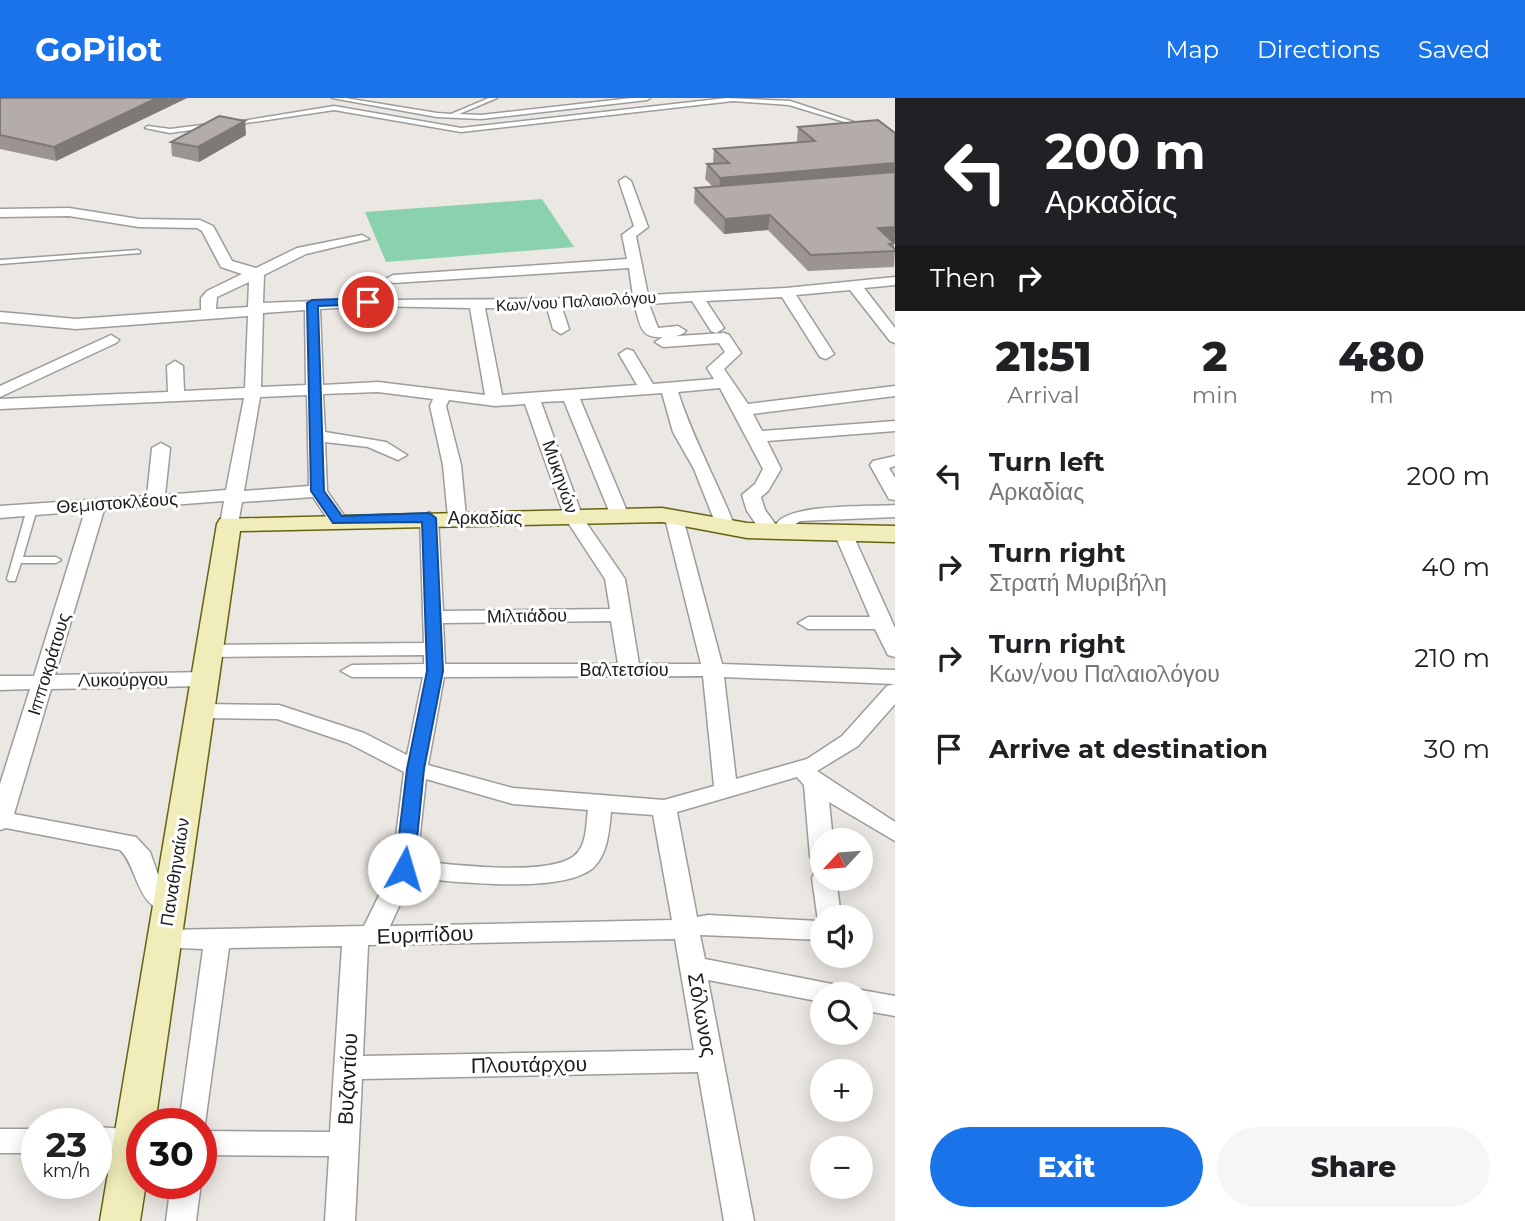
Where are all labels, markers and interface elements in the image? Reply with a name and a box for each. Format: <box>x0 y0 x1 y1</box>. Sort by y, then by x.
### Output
text: GoPilot <box>35 29 162 69</box>
text: Map <box>1166 35 1219 64</box>
text: Directions <box>1257 35 1380 64</box>
text: Saved <box>1418 35 1490 64</box>
text: 200 m <box>1045 122 1206 181</box>
icon: left <box>930 126 1021 217</box>
text: Αρκαδίας <box>1045 182 1178 221</box>
icon: right <box>1010 259 1048 297</box>
text: Then <box>930 262 996 294</box>
pin <box>338 272 398 332</box>
icon: arrive <box>349 283 387 321</box>
street label: Κων/νου Παλαιολόγου <box>495 288 657 315</box>
text: 21:51 <box>995 330 1092 382</box>
text: 2 <box>1202 330 1228 382</box>
text: 480 <box>1338 330 1425 382</box>
text: Arrival <box>1007 381 1080 409</box>
text: min <box>1192 381 1238 409</box>
text: m <box>1369 381 1394 409</box>
street label: Μυκηνών <box>537 438 583 516</box>
text: Turn left <box>989 446 1105 478</box>
icon: left <box>930 457 968 495</box>
text: 200 m <box>1406 460 1490 492</box>
text: Αρκαδίας <box>989 478 1084 506</box>
street label: Θεμιστοκλέους <box>56 488 179 518</box>
street label: Αρκαδίας <box>448 507 523 529</box>
text: Turn right <box>989 537 1125 569</box>
icon: right <box>930 548 968 586</box>
text: 40 m <box>1421 551 1490 583</box>
text: Στρατή Μυριβήλη <box>989 569 1167 597</box>
street label: Μιλτιάδου <box>487 604 567 628</box>
street label: Ιπποκράτους <box>23 610 75 718</box>
text: Turn right <box>989 628 1125 660</box>
icon: right <box>930 639 968 677</box>
text: 210 m <box>1414 642 1490 674</box>
street label: Βαλτετσίου <box>579 659 669 681</box>
text: Κων/νου Παλαιολόγου <box>989 660 1220 688</box>
street label: Λυκούργου <box>78 668 168 692</box>
icon: arrive <box>930 730 968 768</box>
text: Arrive at destination <box>989 733 1268 765</box>
text: 30 m <box>1424 733 1490 765</box>
street label: Παναθηναίων <box>156 816 194 928</box>
north arrow <box>810 828 873 891</box>
map controls <box>810 828 873 1199</box>
position arrow <box>367 832 441 906</box>
button: sound <box>810 905 873 968</box>
street label: Ευριπίδου <box>376 920 474 949</box>
street label: Σόλωνος <box>683 971 722 1059</box>
button: search <box>810 982 873 1045</box>
street label: Βυζαντίου <box>333 1032 362 1126</box>
street label: Πλουτάρχου <box>471 1051 587 1078</box>
button: + <box>810 1059 873 1122</box>
speed limit sign: 30 <box>126 1108 217 1199</box>
text: 23 <box>46 1123 87 1166</box>
button: Exit <box>930 1127 1203 1207</box>
button: Share <box>1217 1127 1490 1207</box>
button: − <box>810 1136 873 1199</box>
text: km/h <box>42 1160 91 1182</box>

